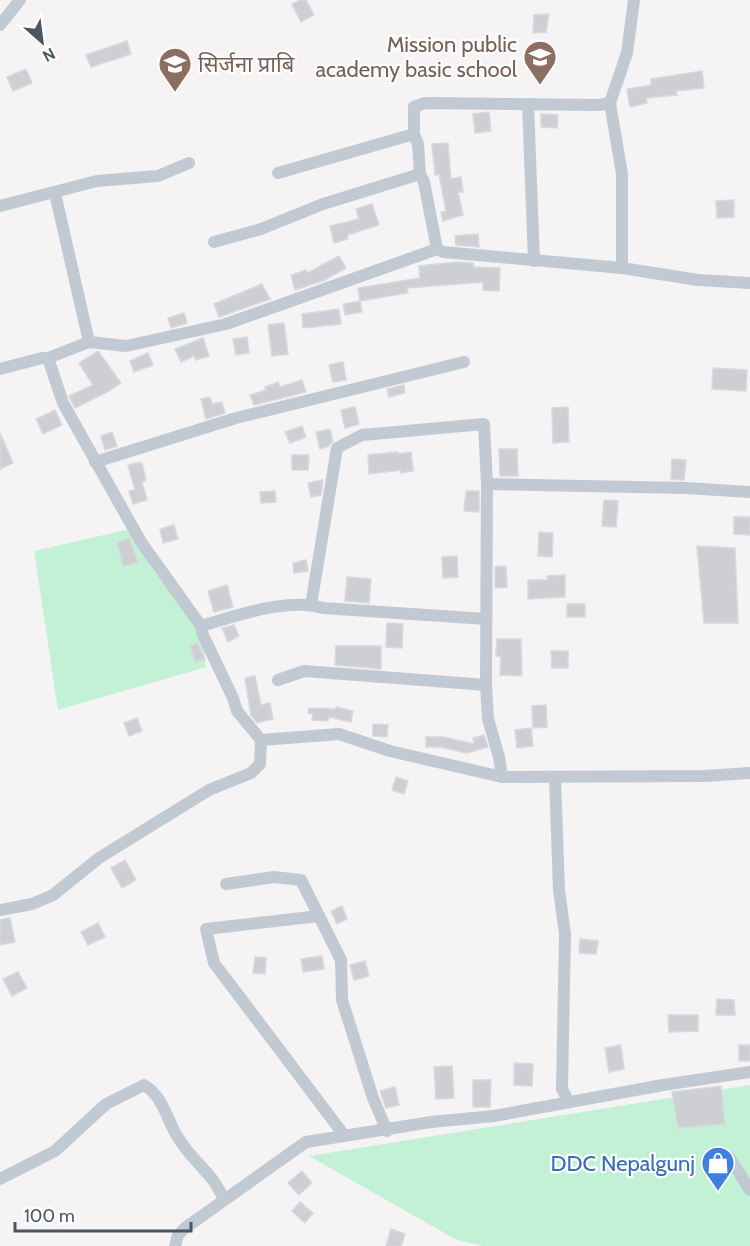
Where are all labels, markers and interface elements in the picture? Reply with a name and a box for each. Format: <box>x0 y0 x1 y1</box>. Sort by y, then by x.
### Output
north arrow <box>12 12 72 72</box>
place label: Mission public academy basic school <box>315 31 518 83</box>
school or university icon: Mission public academy basic school <box>522 39 558 86</box>
text: N <box>39 44 58 66</box>
school or university icon: सिर्जना प्राबि <box>157 46 193 93</box>
place label: सिर्जना प्राबि <box>198 51 295 78</box>
shop icon: DDC Nepalgunj <box>700 1145 736 1192</box>
place label: DDC Nepalgunj <box>551 1150 695 1177</box>
scale bar <box>15 1195 190 1233</box>
text: 100 m <box>24 1205 75 1227</box>

